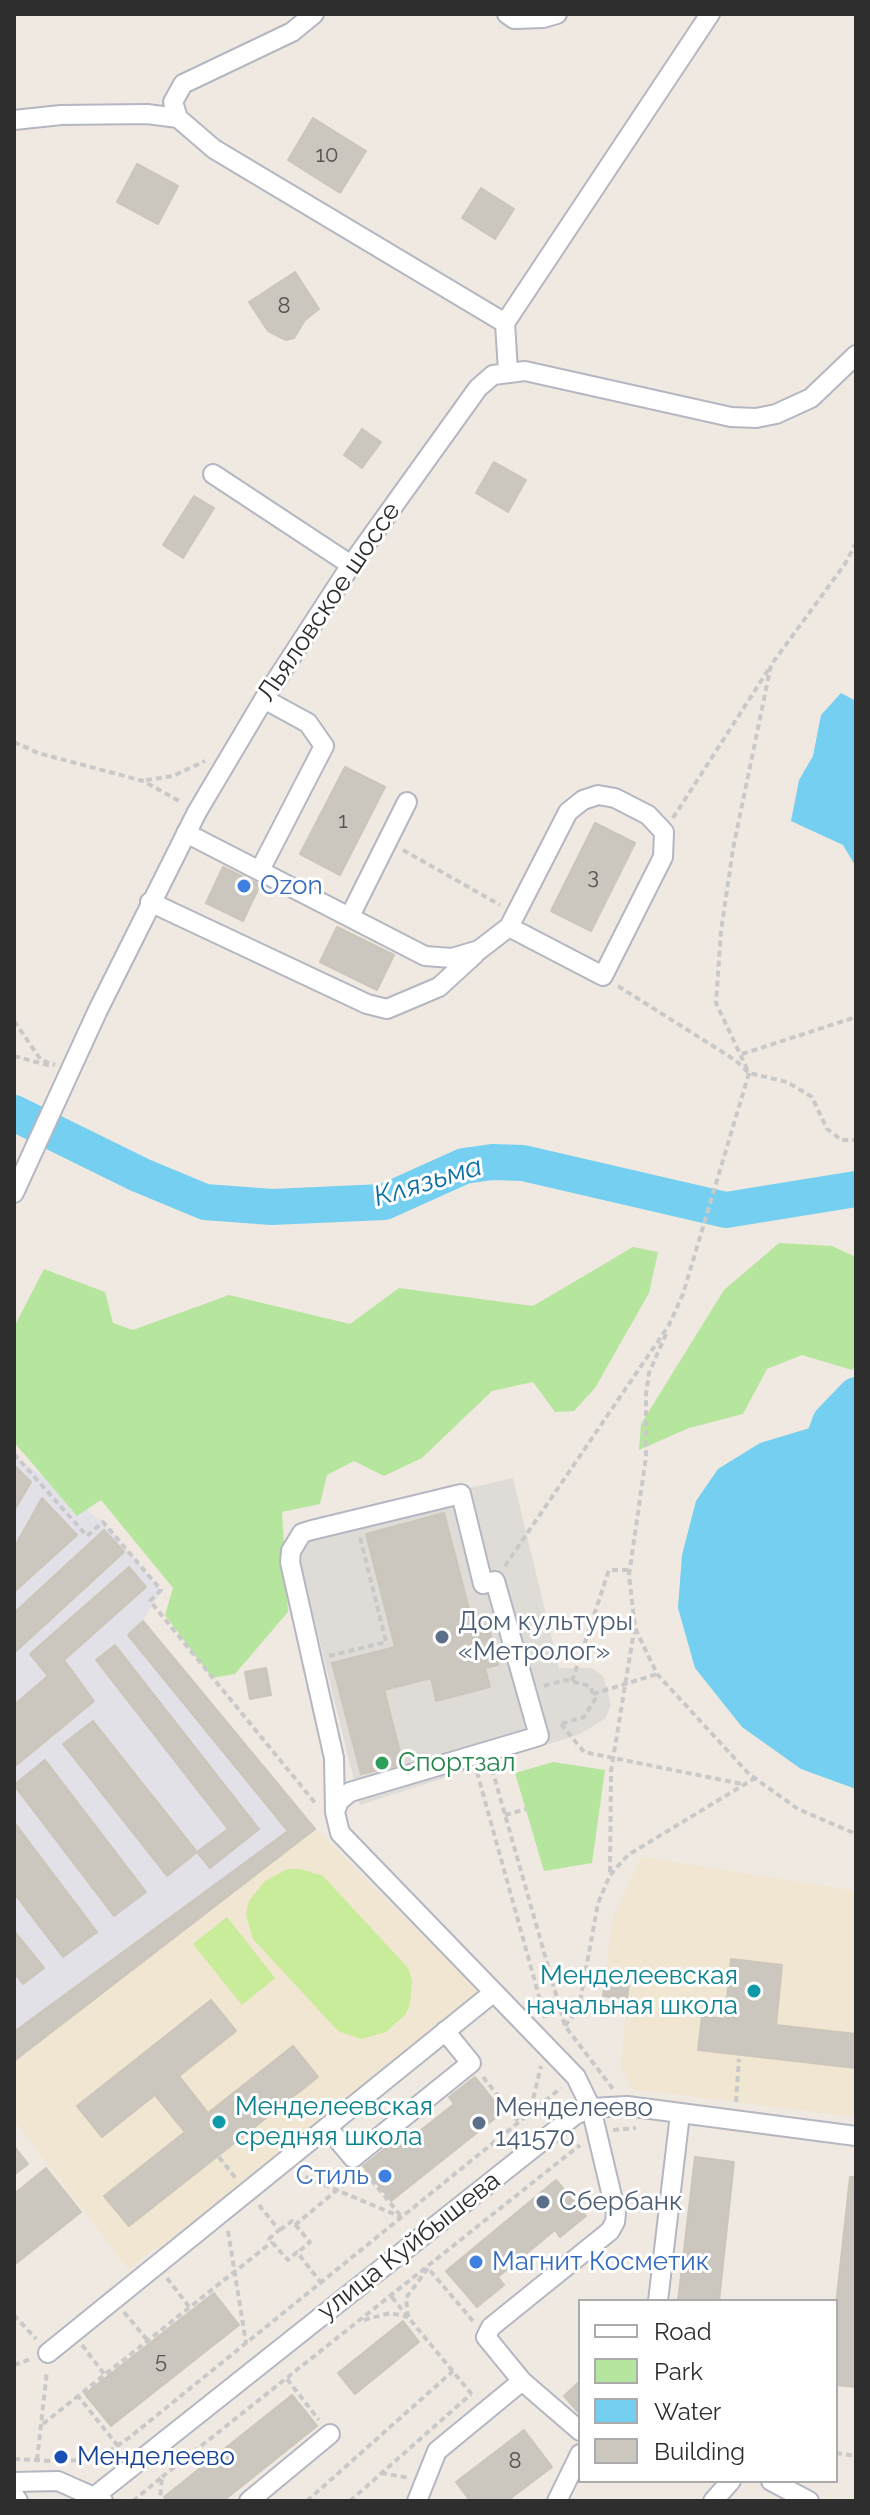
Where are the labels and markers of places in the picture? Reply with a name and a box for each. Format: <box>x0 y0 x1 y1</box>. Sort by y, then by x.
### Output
place label: Ozon <box>260 870 323 902</box>
marker: Ozon <box>235 877 253 895</box>
place label: Дом культуры «Метролог» <box>458 1606 633 1668</box>
marker: Дом культуры «Метролог» <box>433 1628 451 1646</box>
place label: Спортзал <box>398 1747 515 1779</box>
marker: Спортзал <box>373 1754 391 1772</box>
place label: Менделеевская начальная школа <box>526 1960 738 2022</box>
marker: Менделеевская начальная школа <box>745 1982 763 2000</box>
place label: Менделеевская средняя школа <box>235 2091 433 2152</box>
place label: Менделеево 141570 <box>495 2092 653 2154</box>
marker: Менделеевская средняя школа <box>210 2113 228 2131</box>
marker: Менделеево 141570 <box>470 2114 488 2132</box>
place label: Стиль <box>296 2160 369 2192</box>
marker: Стиль <box>376 2167 394 2185</box>
place label: Сбербанк <box>559 2186 683 2218</box>
marker: Сбербанк <box>534 2193 552 2211</box>
place label: Магнит Косметик <box>492 2246 709 2278</box>
marker: Магнит Косметик <box>467 2253 485 2271</box>
place label: Менделеево <box>77 2441 235 2473</box>
marker: Менделеево <box>52 2448 70 2466</box>

